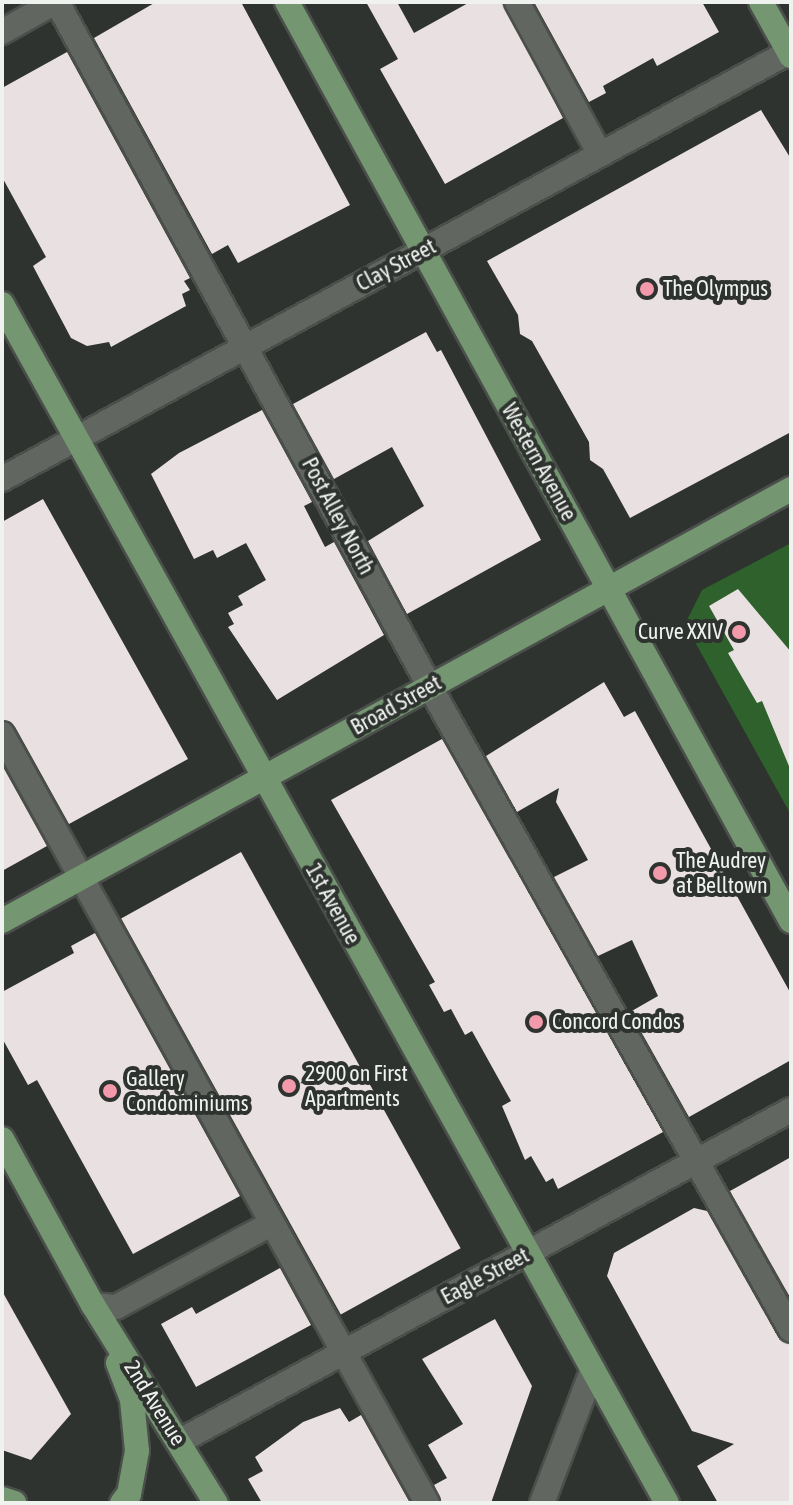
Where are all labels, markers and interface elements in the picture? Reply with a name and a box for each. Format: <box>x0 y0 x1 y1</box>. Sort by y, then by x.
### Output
street label: Clay Street <box>352 233 440 297</box>
place label: The Olympus <box>663 276 768 302</box>
marker: The Olympus <box>638 280 656 298</box>
street label: Western Avenue <box>496 399 582 525</box>
street label: Post Alley North <box>296 453 380 579</box>
place label: Curve XXIV <box>638 619 723 645</box>
marker: Curve XXIV <box>730 623 748 641</box>
street label: Broad Street <box>346 669 446 741</box>
place label: The Audrey at Belltown <box>676 847 768 898</box>
street label: 1st Avenue <box>300 859 366 949</box>
marker: The Audrey at Belltown <box>651 864 669 882</box>
place label: Concord Condos <box>552 1009 681 1035</box>
marker: Concord Condos <box>527 1013 545 1031</box>
place label: 2900 on First Apartments <box>305 1060 408 1112</box>
place label: Gallery Condominiums <box>126 1065 249 1116</box>
marker: 2900 on First Apartments <box>280 1077 298 1095</box>
marker: Gallery Condominiums <box>101 1082 119 1100</box>
street label: Eagle Street <box>436 1242 534 1310</box>
street label: 2nd Avenue <box>119 1356 191 1450</box>

